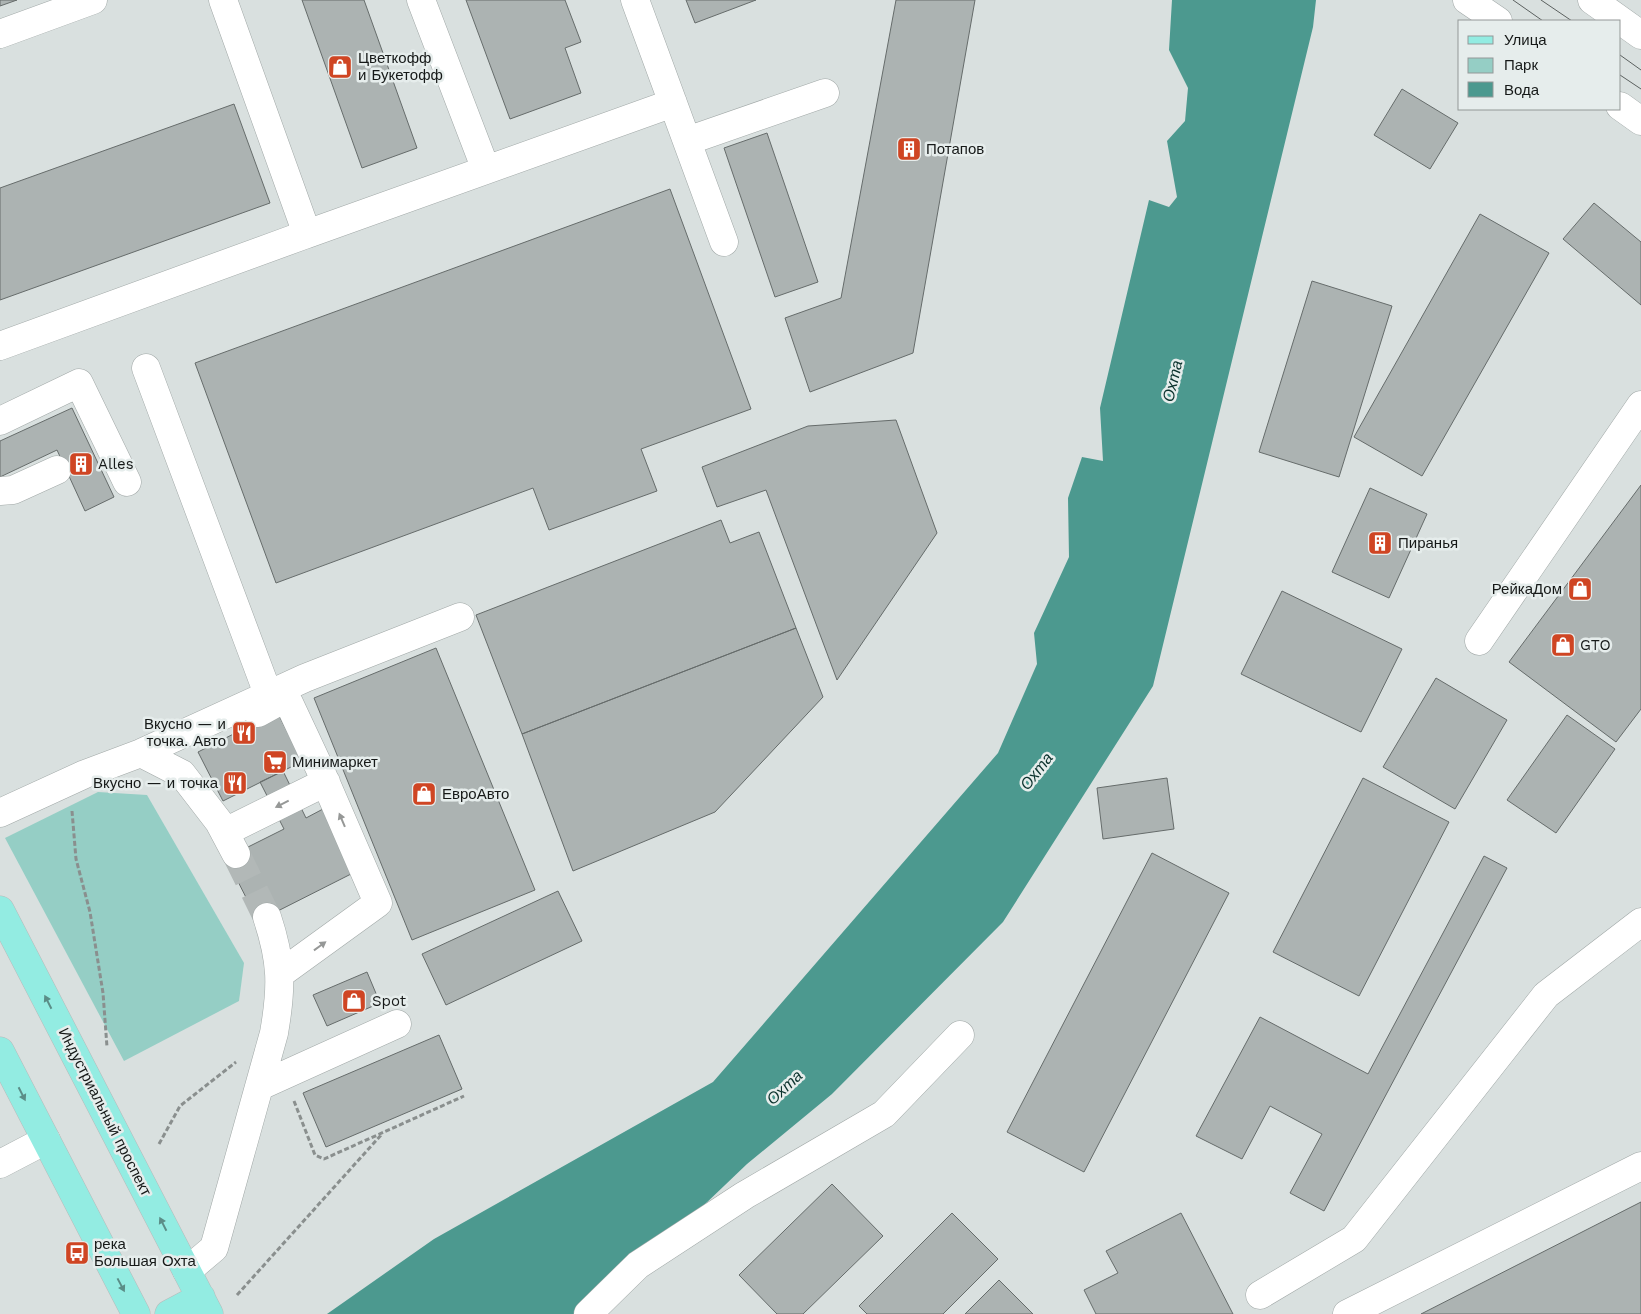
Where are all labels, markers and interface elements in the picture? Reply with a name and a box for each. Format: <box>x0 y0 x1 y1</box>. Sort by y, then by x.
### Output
legend <box>1458 20 1621 110</box>
text: Улица <box>1504 31 1547 49</box>
place label: Цветкофф и Букетофф <box>358 49 443 84</box>
shop icon: Цветкофф и Букетофф <box>327 54 353 80</box>
text: Парк <box>1504 56 1538 74</box>
text: Вода <box>1504 81 1540 99</box>
building icon: Потапов <box>896 136 922 162</box>
place label: Потапов <box>926 140 984 158</box>
water label: Охта <box>1158 358 1187 404</box>
building icon: Alles <box>68 451 94 477</box>
place label: Alles <box>98 455 134 473</box>
building icon: Пиранья <box>1367 530 1393 556</box>
place label: Пиранья <box>1398 534 1458 552</box>
shop icon: РейкаДом <box>1567 576 1593 602</box>
place label: РейкаДом <box>1492 580 1562 598</box>
shop icon: GTO <box>1550 632 1576 658</box>
place label: GTO <box>1580 636 1611 654</box>
place label: Вкусно — и точка. Авто <box>144 715 226 750</box>
restaurant icon: Вкусно — и точка. Авто <box>231 720 257 746</box>
supermarket icon: Минимаркет <box>262 749 288 775</box>
water label: Охта <box>1016 749 1057 794</box>
place label: Минимаркет <box>292 753 378 771</box>
restaurant icon: Вкусно — и точка <box>222 770 248 796</box>
place label: Вкусно — и точка <box>93 774 219 792</box>
shop icon: ЕвроАвто <box>411 781 437 807</box>
place label: ЕвроАвто <box>442 785 509 803</box>
one-way arrow <box>275 800 289 808</box>
one-way arrow <box>338 813 346 827</box>
one-way arrow <box>313 941 327 951</box>
shop icon: Spot <box>341 988 367 1014</box>
place label: Spot <box>372 992 407 1010</box>
one-way arrow <box>44 995 52 1009</box>
street label: Индустриальный проспект <box>55 1025 155 1199</box>
water label: Охта <box>762 1066 806 1109</box>
one-way arrow <box>18 1087 26 1101</box>
one-way arrow <box>159 1217 167 1231</box>
place label: река Большая Охта <box>94 1235 197 1270</box>
bus stop icon: река Большая Охта <box>64 1240 90 1266</box>
one-way arrow <box>117 1278 125 1292</box>

